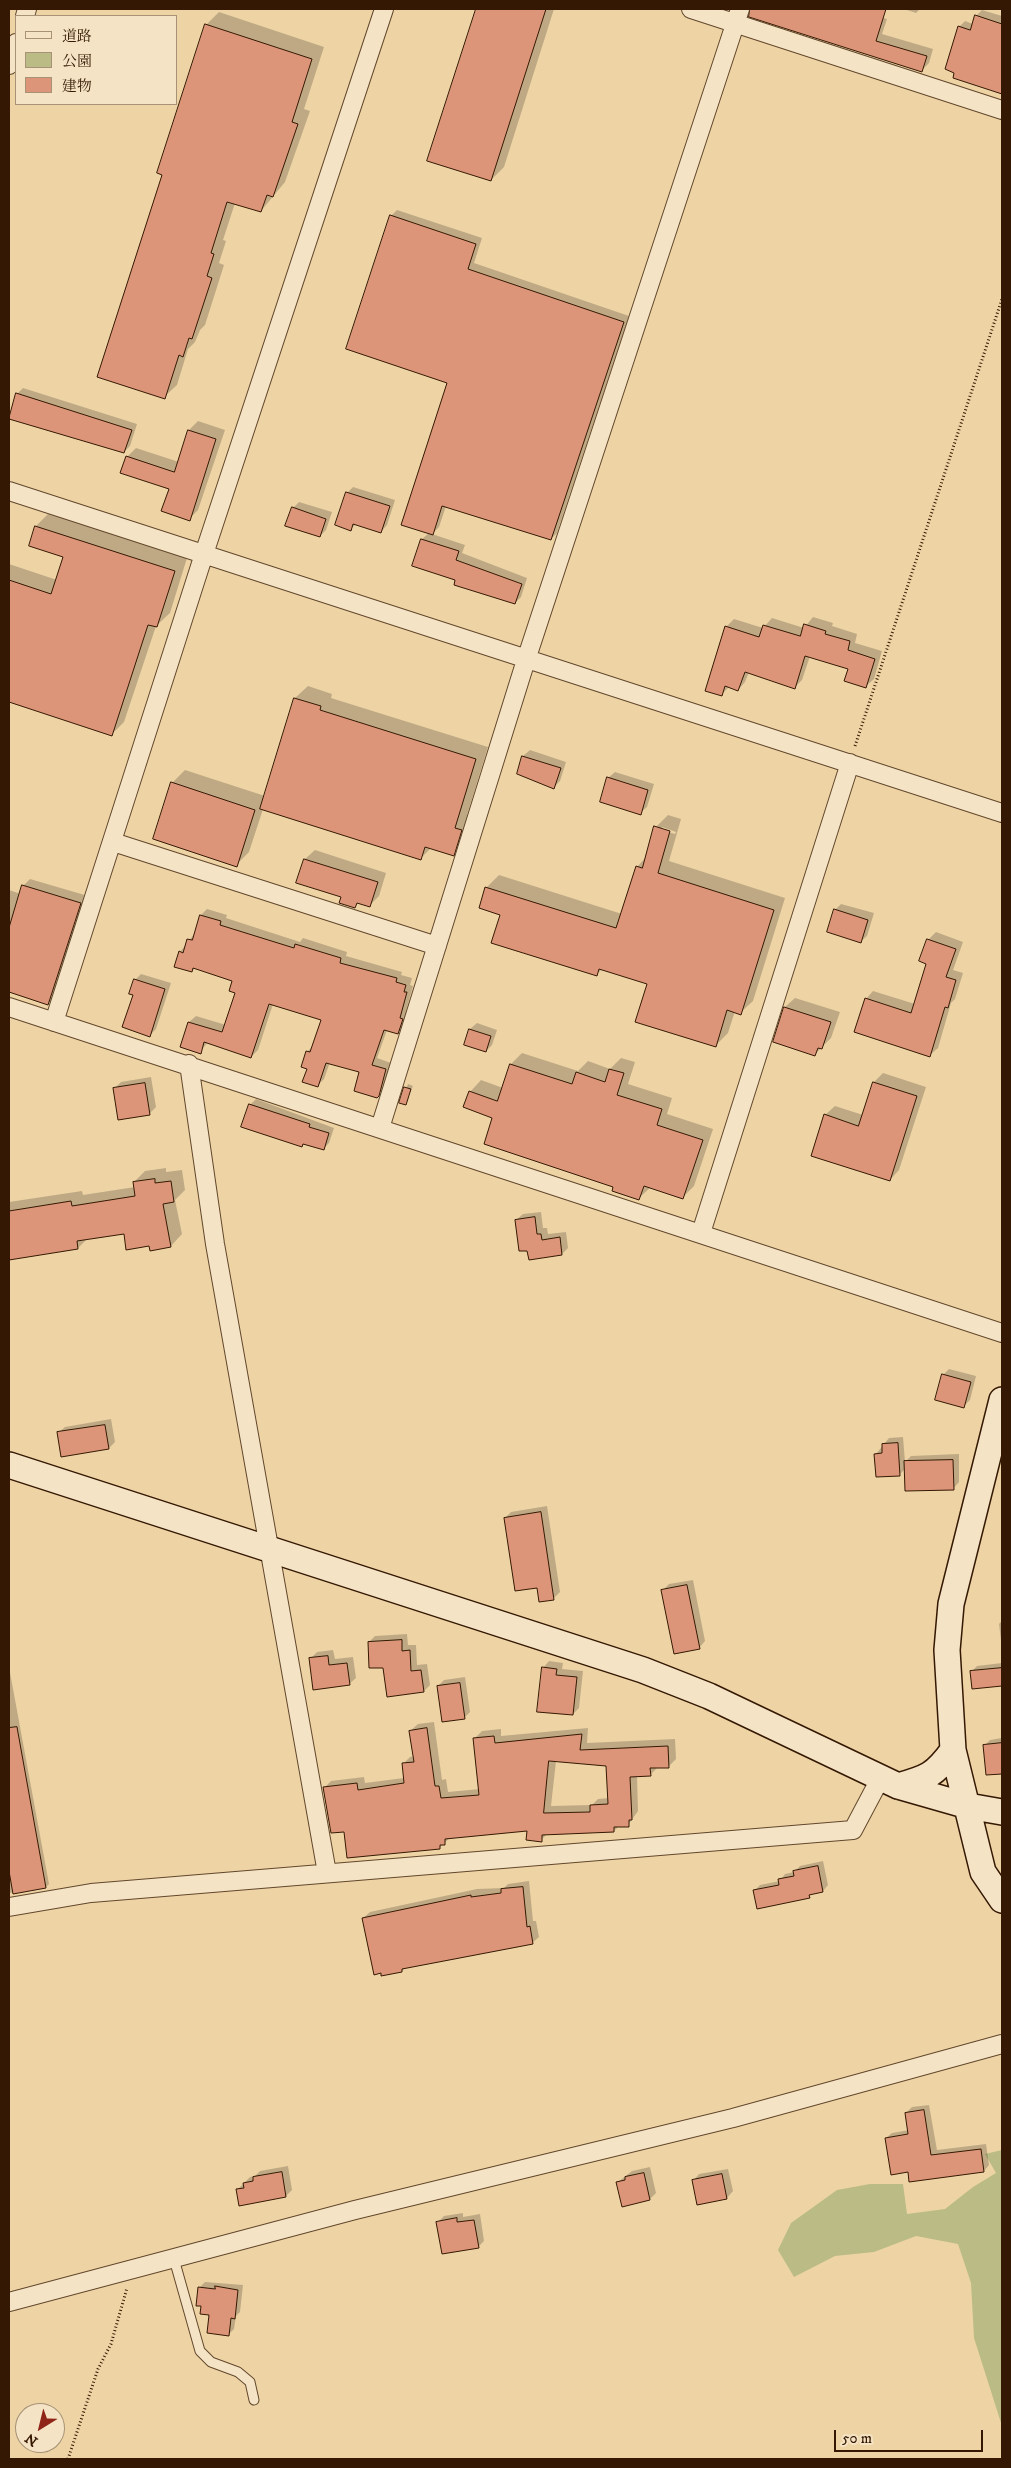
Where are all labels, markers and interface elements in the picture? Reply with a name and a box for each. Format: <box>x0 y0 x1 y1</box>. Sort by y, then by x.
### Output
legend <box>15 15 178 105</box>
text: 道路 <box>62 27 92 46</box>
text: 公園 <box>62 52 92 71</box>
text: 建物 <box>62 77 92 96</box>
north arrow <box>15 2403 65 2453</box>
scale bar <box>836 2420 985 2452</box>
text: N <box>22 2429 42 2450</box>
text: 50 m <box>842 2429 872 2448</box>

